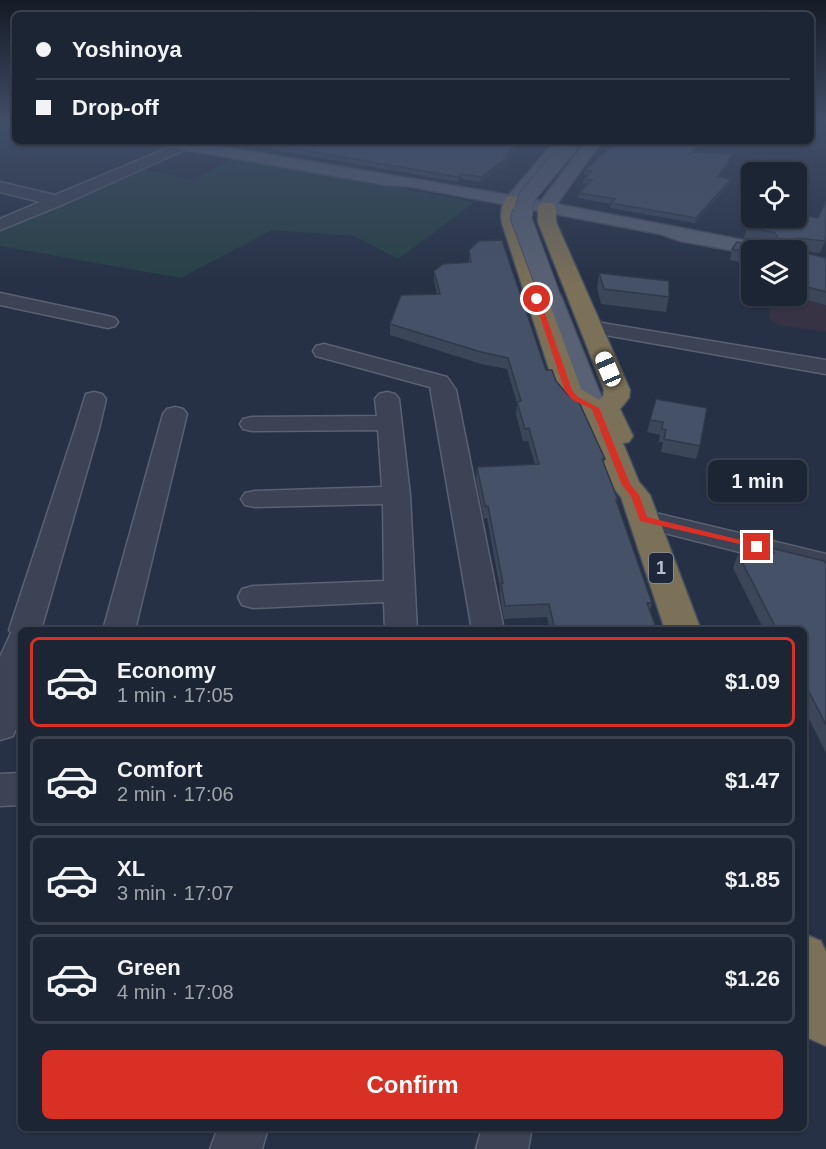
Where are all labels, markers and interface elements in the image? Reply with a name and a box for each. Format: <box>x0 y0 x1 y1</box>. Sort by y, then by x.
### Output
text: Yoshinoya <box>72 37 182 62</box>
text: Drop-off <box>72 95 159 120</box>
map controls <box>741 162 807 306</box>
button: locate <box>741 162 807 228</box>
button: layers <box>741 240 807 306</box>
route start <box>523 285 550 312</box>
car <box>593 349 623 389</box>
callout: 1 min <box>708 460 807 502</box>
text: 1 min <box>731 470 784 492</box>
route end <box>743 533 770 560</box>
road number: 1 <box>649 553 673 583</box>
icon: car <box>45 655 99 709</box>
text: Economy <box>117 658 216 683</box>
text: $1.09 <box>725 669 780 694</box>
text: 1 min · 17:05 <box>117 684 234 706</box>
icon: car <box>45 754 99 808</box>
text: Comfort <box>117 757 203 782</box>
text: $1.47 <box>725 768 780 793</box>
text: 2 min · 17:06 <box>117 783 234 805</box>
icon: car <box>45 853 99 907</box>
text: XL <box>117 856 145 881</box>
text: $1.85 <box>725 867 780 892</box>
text: 3 min · 17:07 <box>117 882 234 904</box>
icon: car <box>45 952 99 1006</box>
text: Green <box>117 955 181 980</box>
text: $1.26 <box>725 966 780 991</box>
text: 4 min · 17:08 <box>117 981 234 1003</box>
button: Confirm <box>42 1050 783 1119</box>

